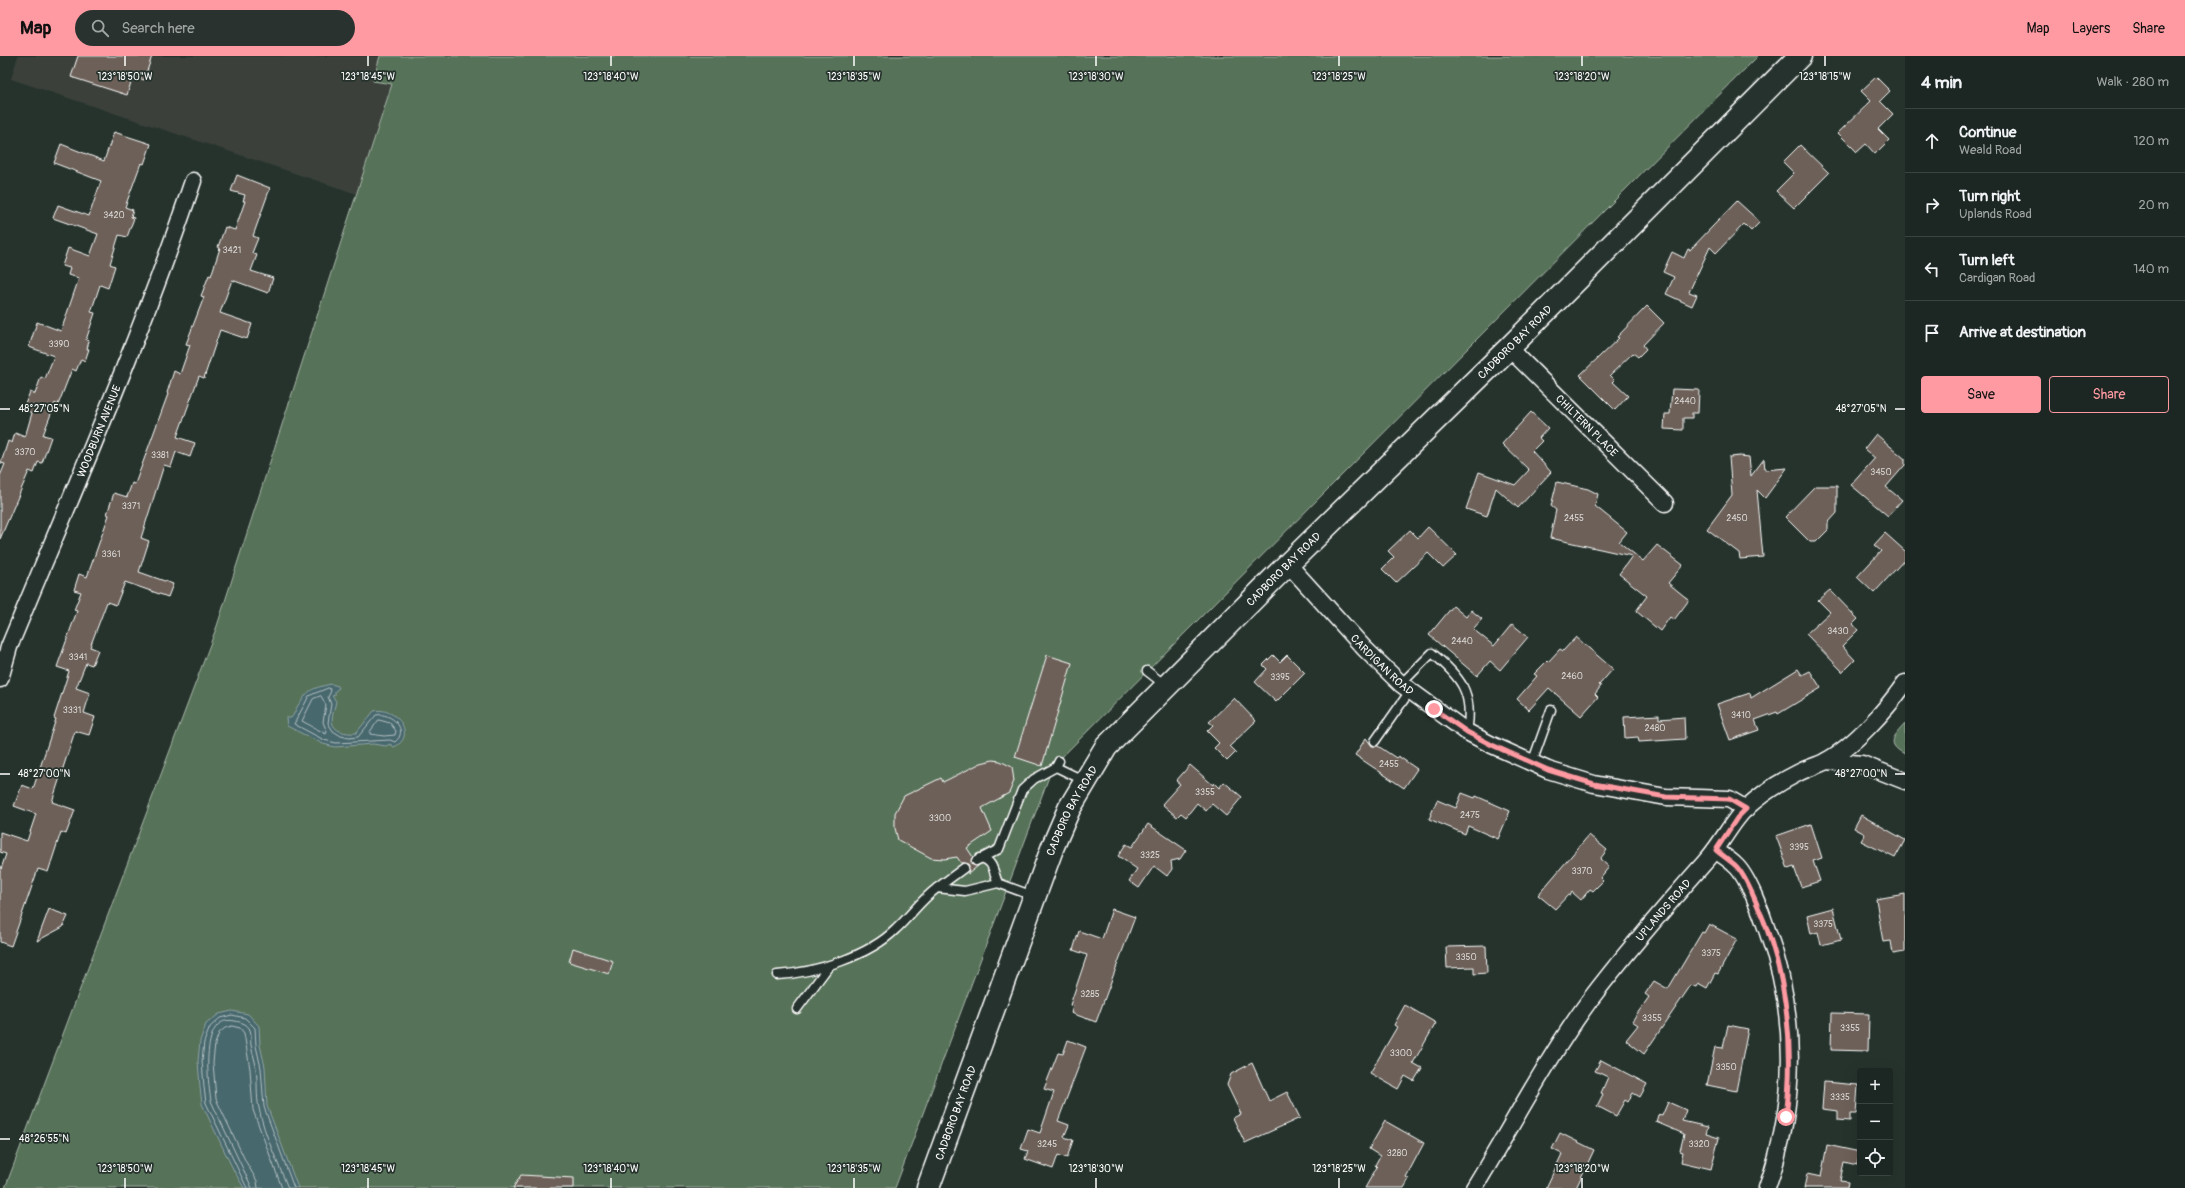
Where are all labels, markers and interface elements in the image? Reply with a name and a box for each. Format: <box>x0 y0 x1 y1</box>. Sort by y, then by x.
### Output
search box <box>75 10 355 46</box>
text: Map <box>20 16 51 40</box>
icon: search <box>89 17 111 39</box>
text: Search here <box>121 19 195 38</box>
text: Map <box>2027 20 2050 37</box>
text: Layers <box>2072 20 2110 37</box>
text: Share <box>2132 20 2165 37</box>
text: 123°18'50"W <box>98 71 153 83</box>
text: 123°18'45"W <box>341 71 395 83</box>
text: 123°18'40"W <box>583 71 639 83</box>
text: 123°18'35"W <box>827 71 881 83</box>
text: 123°18'30"W <box>1068 71 1124 83</box>
text: 123°18'25"W <box>1312 71 1366 83</box>
text: 123°18'20"W <box>1554 71 1610 83</box>
text: 123°18'15"W <box>1799 71 1851 83</box>
text: 4 min <box>1921 72 1962 93</box>
text: Walk · 280 m <box>2096 74 2169 90</box>
text: Continue <box>1959 123 2017 142</box>
icon: ahead <box>1921 130 1943 152</box>
text: 120 m <box>2133 133 2169 149</box>
text: Weald Road <box>1959 142 2022 158</box>
text: Turn right <box>1959 187 2020 206</box>
icon: right <box>1921 194 1943 216</box>
text: 20 m <box>2138 197 2169 213</box>
text: Uplands Road <box>1959 206 2032 222</box>
house number: 3420 <box>103 210 125 221</box>
house number: 3421 <box>223 245 241 256</box>
text: Turn left <box>1959 251 2015 270</box>
icon: left <box>1921 258 1943 280</box>
text: 140 m <box>2133 261 2169 277</box>
text: Cardigan Road <box>1959 270 2035 286</box>
street label: CADBORO BAY ROAD <box>1475 303 1555 382</box>
icon: arrive <box>1921 322 1943 344</box>
text: Arrive at destination <box>1959 323 2086 342</box>
house number: 3390 <box>49 339 69 350</box>
button: Save <box>1921 376 2041 413</box>
button: Share <box>2049 376 2169 413</box>
street label: WOODBURN AVENUE <box>74 383 124 479</box>
street label: CHILTERN PLACE <box>1553 392 1621 460</box>
house number: 2440 <box>1674 396 1696 407</box>
text: 48°27'05"N <box>18 403 70 415</box>
text: 48°27'05"N <box>1835 403 1887 415</box>
house number: 3370 <box>15 447 35 458</box>
house number: 3381 <box>151 450 169 461</box>
house number: 3450 <box>1870 467 1892 478</box>
house number: 3371 <box>122 501 140 512</box>
house number: 2455 <box>1564 513 1584 524</box>
house number: 2450 <box>1726 513 1748 524</box>
street label: CADBORO BAY ROAD <box>1244 530 1324 609</box>
house number: 3361 <box>102 549 120 560</box>
house number: 3430 <box>1827 626 1849 637</box>
street label: CARDIGAN ROAD <box>1348 632 1416 698</box>
house number: 2440 <box>1451 636 1473 647</box>
house number: 3341 <box>69 652 87 663</box>
house number: 2460 <box>1561 671 1583 682</box>
house number: 3395 <box>1270 672 1290 683</box>
route end <box>1425 700 1443 718</box>
house number: 3331 <box>63 705 81 716</box>
house number: 3410 <box>1731 710 1751 721</box>
house number: 2480 <box>1645 723 1665 734</box>
house number: 2455 <box>1379 759 1399 770</box>
street label: CADBORO BAY ROAD <box>1044 764 1100 858</box>
text: 48°27'00"N <box>18 768 71 780</box>
text: 48°27'00"N <box>1835 768 1888 780</box>
house number: 3355 <box>1195 787 1215 798</box>
house number: 2475 <box>1460 810 1480 821</box>
house number: 3300 <box>929 813 951 824</box>
house number: 3395 <box>1789 842 1809 853</box>
house number: 3325 <box>1140 850 1160 861</box>
house number: 3370 <box>1572 866 1592 877</box>
street label: UPLANDS ROAD <box>1633 877 1694 944</box>
house number: 3375 <box>1813 919 1833 930</box>
house number: 3375 <box>1701 948 1721 959</box>
house number: 3350 <box>1455 952 1477 963</box>
house number: 3285 <box>1080 989 1100 1000</box>
house number: 3355 <box>1642 1013 1662 1024</box>
house number: 3355 <box>1840 1023 1860 1034</box>
house number: 3300 <box>1390 1048 1412 1059</box>
house number: 3350 <box>1715 1062 1737 1073</box>
street label: CADBORO BAY ROAD <box>933 1064 979 1162</box>
map controls <box>1857 1068 1893 1176</box>
button: + <box>1857 1068 1893 1104</box>
house number: 3335 <box>1830 1092 1850 1103</box>
button: − <box>1857 1104 1893 1140</box>
route start <box>1777 1108 1795 1126</box>
text: 48°26'55"N <box>19 1133 69 1145</box>
house number: 3245 <box>1037 1139 1057 1150</box>
house number: 3320 <box>1688 1139 1710 1150</box>
button: locate <box>1857 1140 1893 1176</box>
house number: 3280 <box>1387 1148 1407 1159</box>
text: 123°18'50"W <box>98 1163 153 1175</box>
text: 123°18'45"W <box>341 1163 395 1175</box>
text: 123°18'40"W <box>583 1163 639 1175</box>
text: 123°18'35"W <box>827 1163 881 1175</box>
text: 123°18'30"W <box>1068 1163 1124 1175</box>
text: 123°18'25"W <box>1312 1163 1366 1175</box>
text: 123°18'20"W <box>1554 1163 1610 1175</box>

